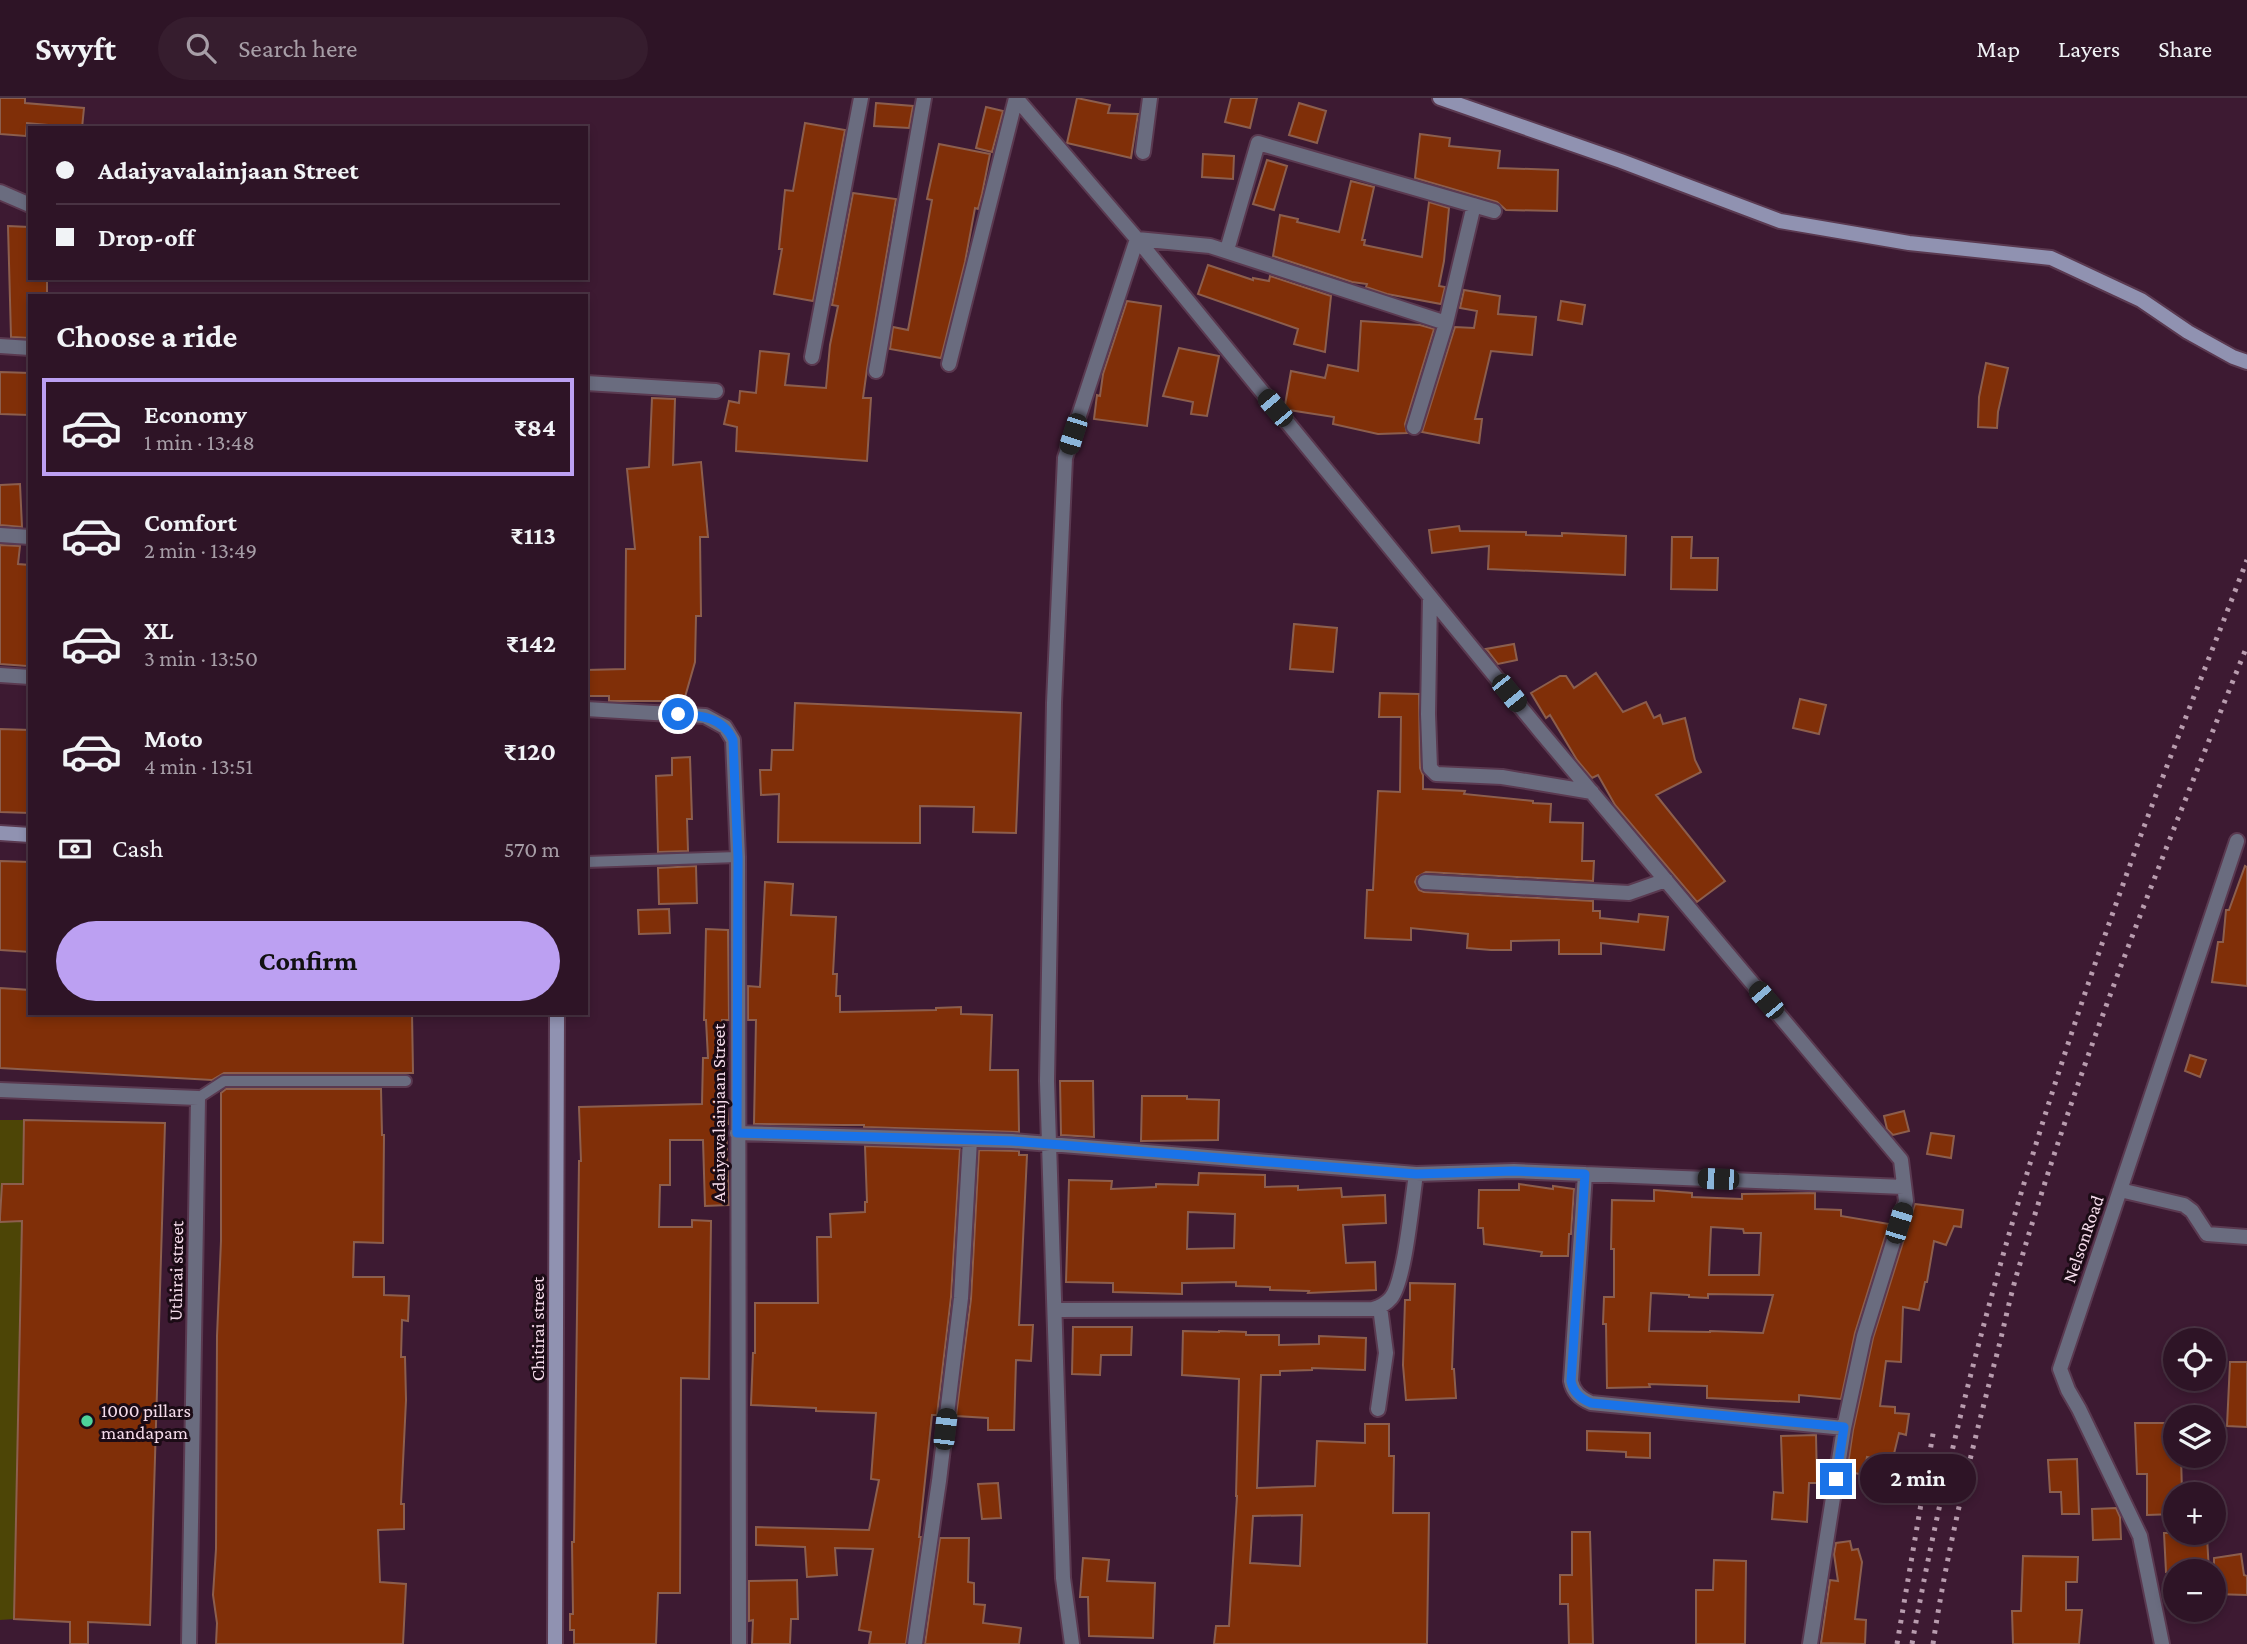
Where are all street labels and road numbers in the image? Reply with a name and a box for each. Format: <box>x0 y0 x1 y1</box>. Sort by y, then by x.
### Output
street label: Adaiyavalainjaan Street <box>708 1023 730 1202</box>
street label: NelsonRoad <box>2058 1192 2108 1286</box>
street label: Uthirai street <box>165 1220 187 1321</box>
street label: Chitirai street <box>527 1276 548 1381</box>

